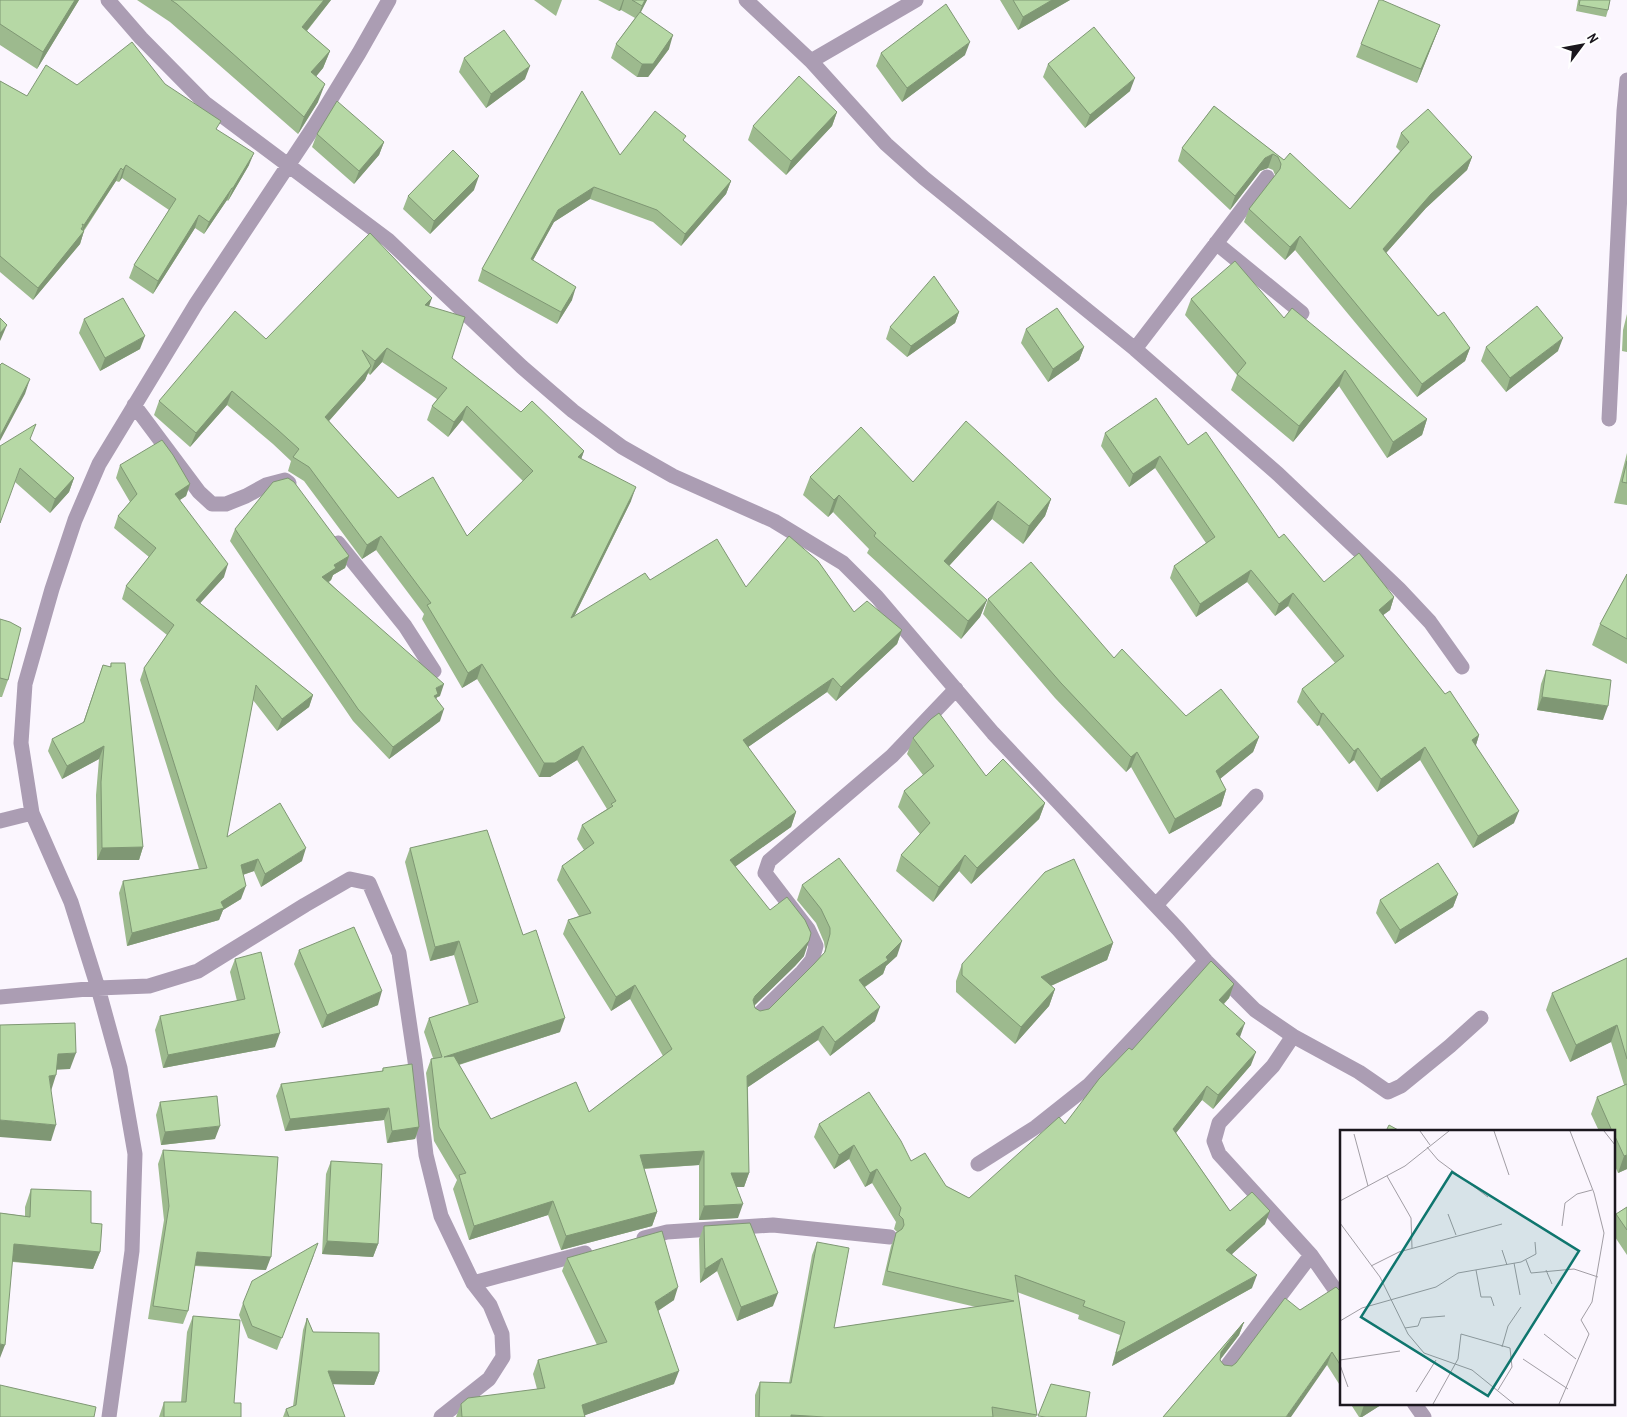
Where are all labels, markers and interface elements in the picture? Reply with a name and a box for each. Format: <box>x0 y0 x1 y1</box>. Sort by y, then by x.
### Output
north arrow <box>1557 20 1607 70</box>
text: N <box>1583 30 1603 46</box>
inset map <box>1340 1130 1614 1404</box>

